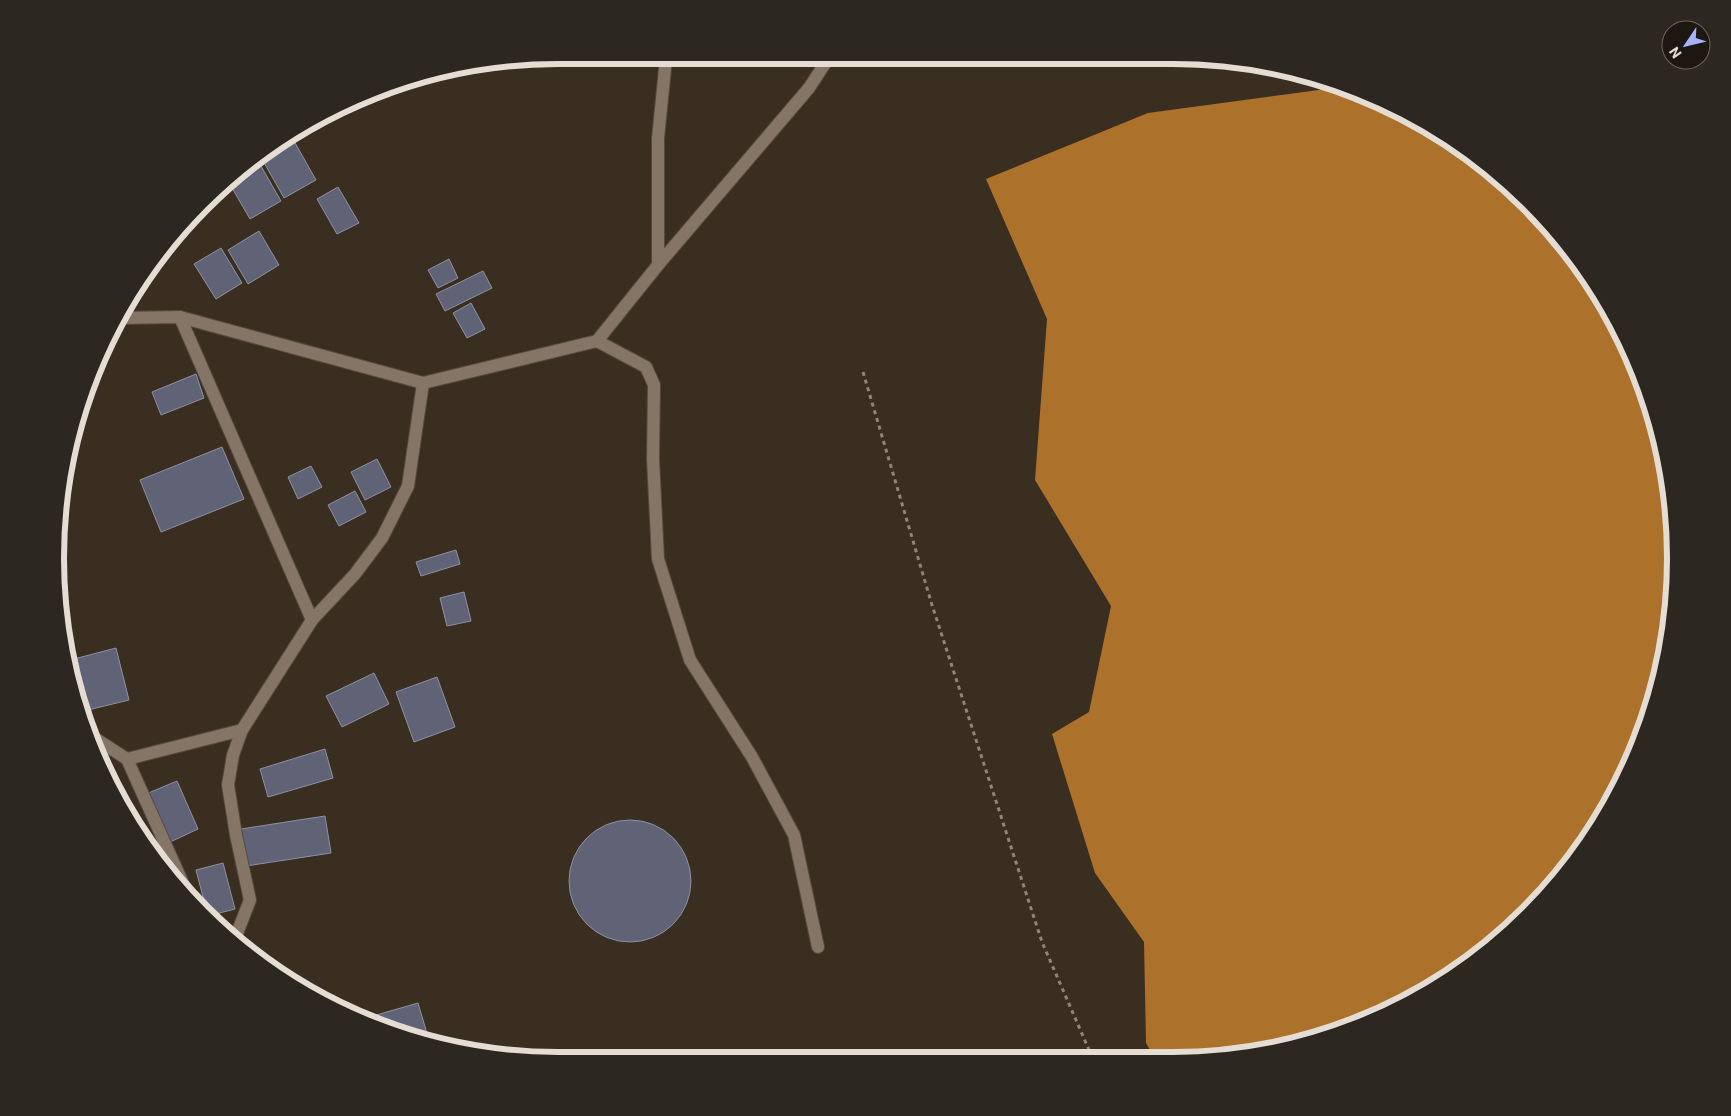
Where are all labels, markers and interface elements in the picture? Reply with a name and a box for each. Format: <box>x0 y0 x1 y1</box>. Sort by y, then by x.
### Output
north arrow <box>1661 20 1711 70</box>
text: N <box>1666 44 1685 61</box>

